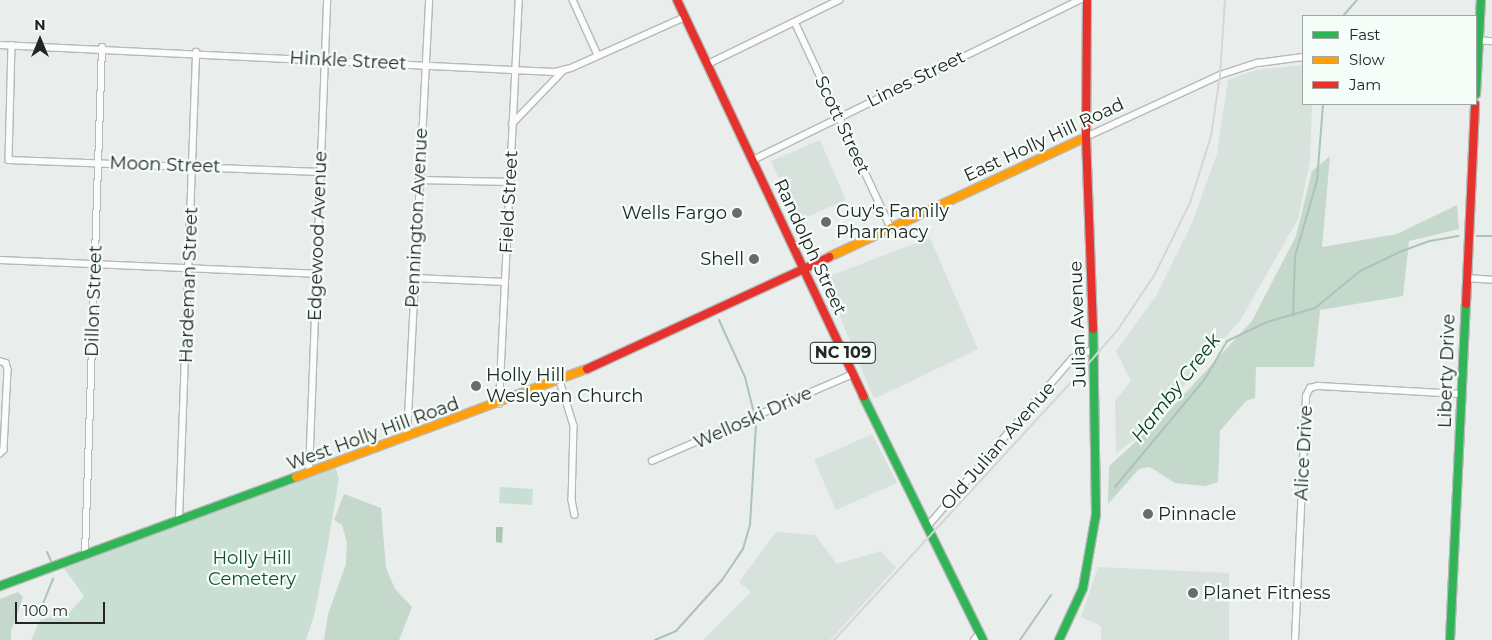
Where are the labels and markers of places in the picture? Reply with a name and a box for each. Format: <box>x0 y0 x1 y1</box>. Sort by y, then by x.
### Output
place label: Guy's Family Pharmacy <box>836 201 949 243</box>
place label: Wells Fargo <box>622 202 727 224</box>
marker: Wells Fargo <box>731 207 743 219</box>
marker: Guy's Family Pharmacy <box>820 216 832 228</box>
place label: Shell <box>700 248 744 270</box>
marker: Shell <box>748 253 760 265</box>
place label: Holly Hill Wesleyan Church <box>486 365 643 408</box>
marker: Holly Hill Wesleyan Church <box>470 380 482 392</box>
place label: Pinnacle <box>1158 503 1236 525</box>
marker: Pinnacle <box>1142 508 1154 520</box>
place label: Planet Fitness <box>1203 582 1330 604</box>
marker: Planet Fitness <box>1187 587 1199 599</box>

